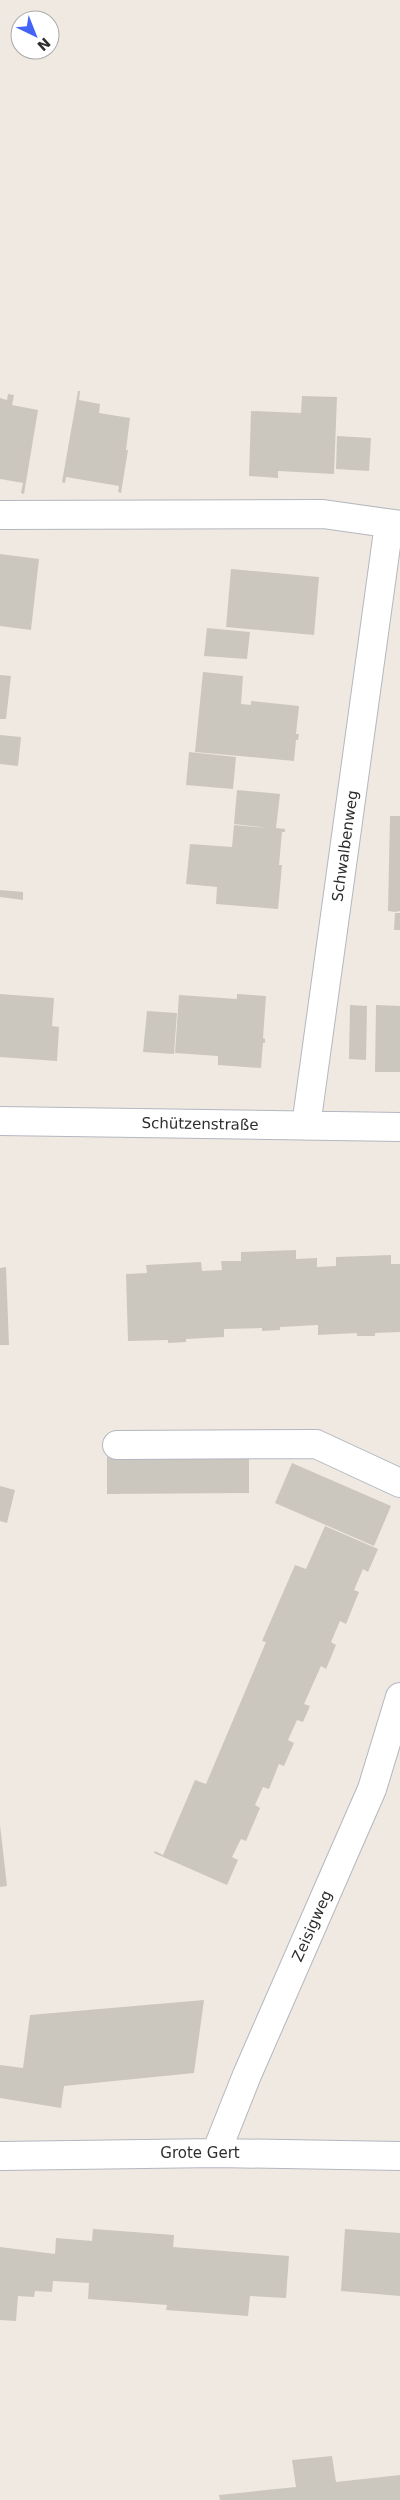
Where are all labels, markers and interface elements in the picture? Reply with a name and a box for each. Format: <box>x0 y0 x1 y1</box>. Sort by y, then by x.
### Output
north arrow <box>10 10 60 60</box>
text: N <box>34 35 54 54</box>
street label: Schwalbenweg <box>328 789 362 903</box>
street label: Schützenstraße <box>141 1114 259 1134</box>
street label: Zeisigweg <box>288 1888 336 1964</box>
street label: Grote Gert <box>160 2144 240 2162</box>

